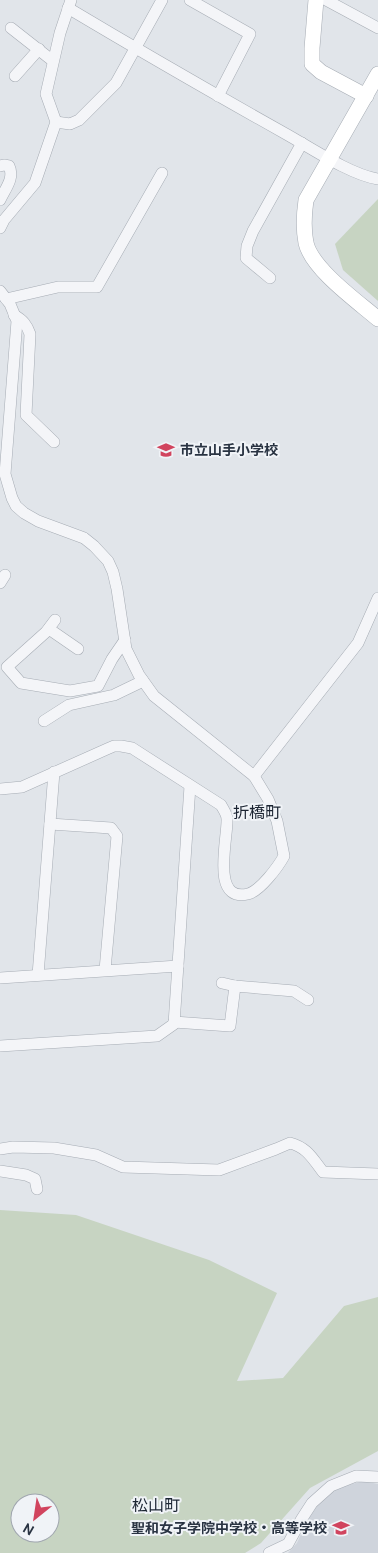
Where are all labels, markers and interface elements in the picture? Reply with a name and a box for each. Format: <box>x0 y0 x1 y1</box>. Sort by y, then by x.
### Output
school or university icon: 市立山手小学校 <box>156 440 176 460</box>
place label: 市立山手小学校 <box>180 441 278 459</box>
district label: 折橋町 <box>233 803 281 822</box>
north arrow <box>10 1493 60 1543</box>
district label: 松山町 <box>132 1496 180 1515</box>
school or university icon: 聖和女子学院中学校・高等学校 <box>331 1518 351 1538</box>
text: N <box>20 1519 37 1540</box>
place label: 聖和女子学院中学校・高等学校 <box>131 1519 327 1537</box>

